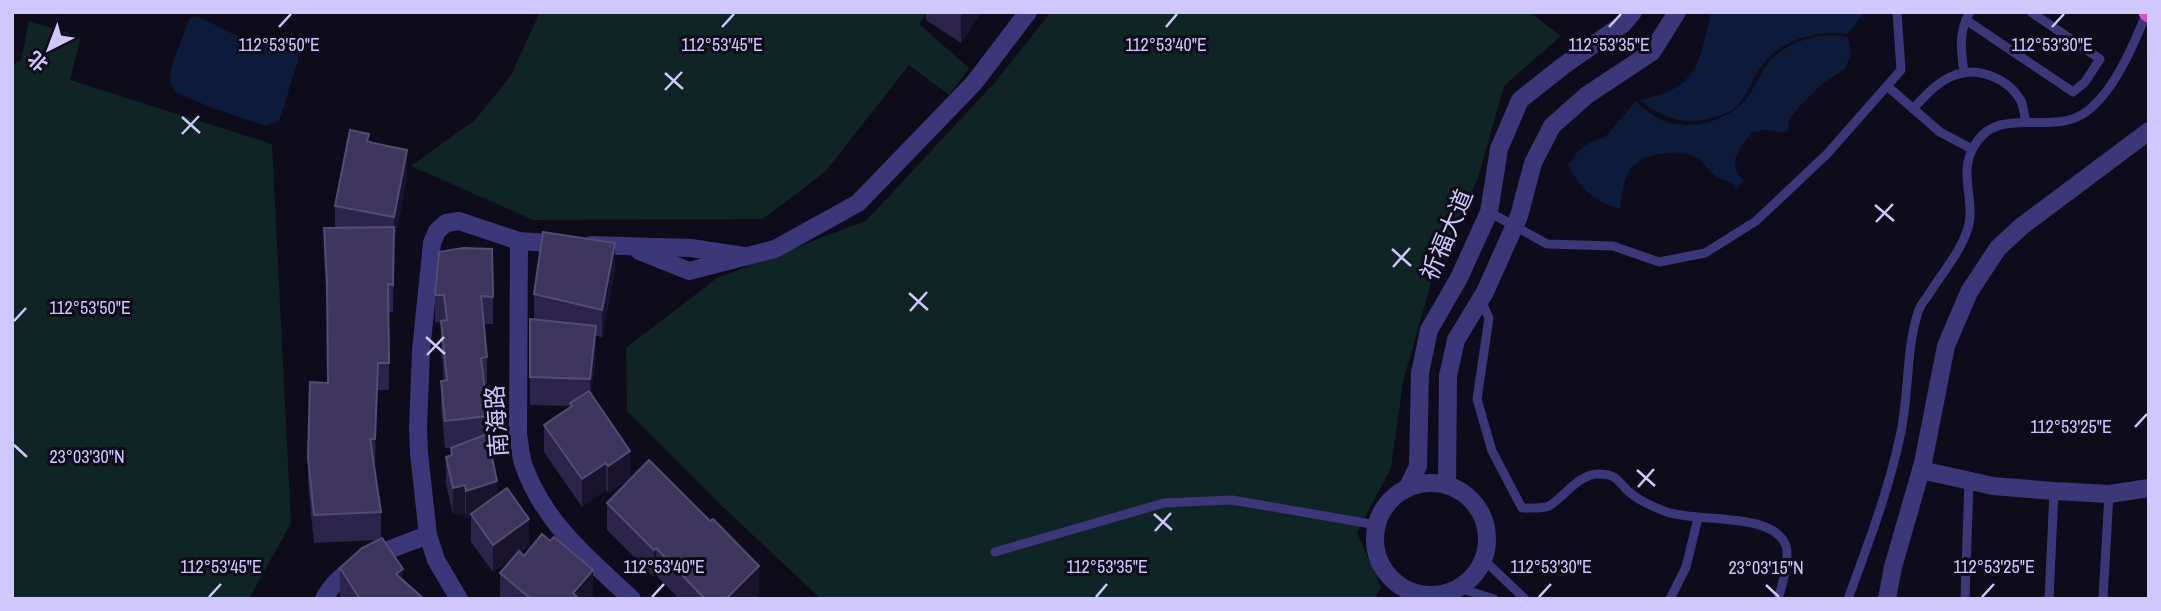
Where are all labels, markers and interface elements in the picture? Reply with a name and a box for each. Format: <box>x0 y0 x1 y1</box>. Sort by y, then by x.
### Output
north arrow <box>14 14 84 84</box>
text: 112°53'50"E <box>238 32 320 57</box>
text: 112°53'45"E <box>681 32 763 57</box>
text: 112°53'40"E <box>1125 32 1207 57</box>
text: 112°53'35"E <box>1568 32 1650 57</box>
text: 112°53'30"E <box>2011 32 2093 57</box>
text: 北 <box>22 46 53 78</box>
street label: 祈福大道 <box>1413 184 1480 285</box>
text: 112°53'50"E <box>49 295 131 320</box>
street label: 南海路 <box>478 384 514 458</box>
text: 112°53'25"E <box>2030 414 2112 439</box>
text: 23°03'30"N <box>49 444 125 469</box>
text: 112°53'45"E <box>180 554 262 579</box>
text: 112°53'40"E <box>623 554 705 579</box>
text: 112°53'35"E <box>1066 554 1148 579</box>
text: 112°53'30"E <box>1510 554 1592 579</box>
text: 112°53'25"E <box>1953 554 2035 579</box>
text: 23°03'15"N <box>1728 555 1804 580</box>

